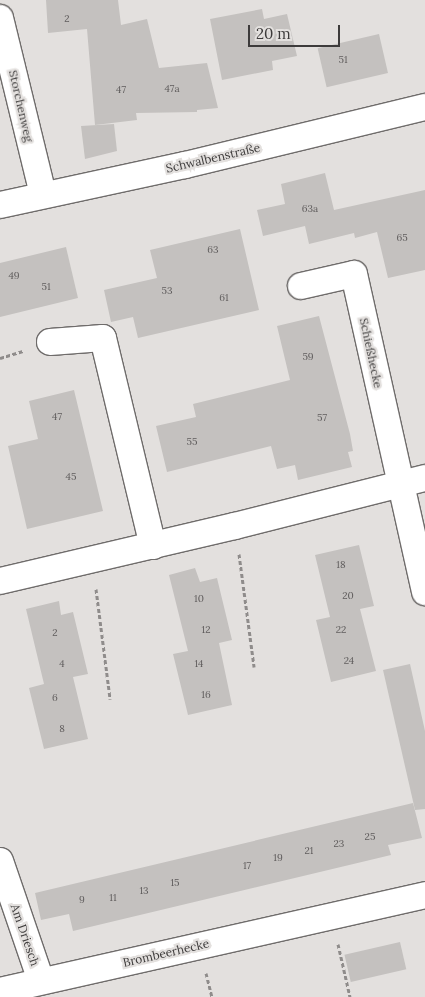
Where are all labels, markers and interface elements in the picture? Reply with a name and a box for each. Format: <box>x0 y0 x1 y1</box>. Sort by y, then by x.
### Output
house number: 2 <box>64 13 70 25</box>
scale bar <box>250 15 342 47</box>
text: 20 m <box>256 24 291 43</box>
house number: 51 <box>338 54 348 66</box>
street label: Storchenweg <box>6 69 36 143</box>
house number: 47a <box>164 83 180 95</box>
house number: 47 <box>116 84 126 96</box>
street label: Schwalbenstraße <box>165 140 261 176</box>
house number: 63a <box>302 203 318 215</box>
house number: 65 <box>396 232 408 244</box>
house number: 63 <box>207 244 219 256</box>
house number: 49 <box>8 270 20 282</box>
house number: 51 <box>41 281 51 293</box>
house number: 53 <box>161 285 173 297</box>
house number: 61 <box>219 292 229 304</box>
street label: Schießhecke <box>357 317 385 389</box>
house number: 59 <box>302 351 314 363</box>
house number: 47 <box>52 411 62 423</box>
house number: 57 <box>317 412 327 424</box>
house number: 55 <box>187 436 197 448</box>
house number: 45 <box>66 471 76 483</box>
house number: 18 <box>336 559 346 571</box>
house number: 20 <box>342 590 354 602</box>
house number: 10 <box>194 593 204 605</box>
house number: 12 <box>201 624 211 636</box>
house number: 22 <box>336 624 346 636</box>
house number: 2 <box>52 627 58 639</box>
house number: 24 <box>344 655 354 667</box>
house number: 4 <box>59 658 65 670</box>
house number: 14 <box>194 658 204 670</box>
house number: 16 <box>201 689 211 701</box>
house number: 6 <box>52 692 58 704</box>
house number: 8 <box>59 723 65 735</box>
house number: 25 <box>365 831 375 843</box>
house number: 23 <box>334 838 344 850</box>
house number: 21 <box>304 845 314 857</box>
house number: 19 <box>273 852 283 864</box>
house number: 17 <box>243 860 251 872</box>
house number: 15 <box>170 877 180 889</box>
house number: 13 <box>139 885 149 897</box>
house number: 11 <box>109 892 117 904</box>
house number: 9 <box>79 894 85 906</box>
street label: Am Driesch <box>8 902 42 968</box>
street label: Brombeerhecke <box>121 936 211 970</box>

